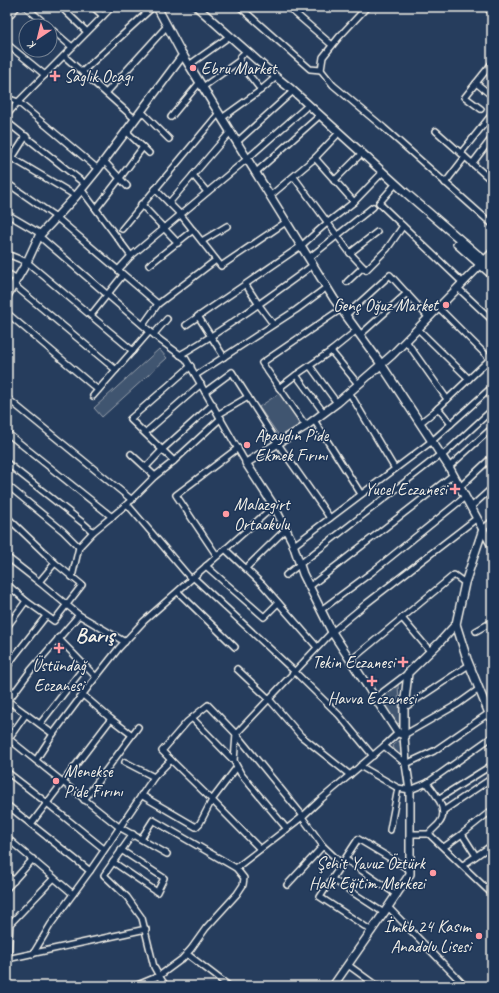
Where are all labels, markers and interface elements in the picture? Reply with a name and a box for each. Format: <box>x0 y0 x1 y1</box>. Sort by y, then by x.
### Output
north arrow <box>18 18 58 58</box>
text: K <box>24 37 39 54</box>
place label: Ebru Market <box>201 58 279 79</box>
marker: Ebru Market <box>188 63 198 73</box>
place label: Saglık Ocagı <box>64 66 134 87</box>
marker: Saglık Ocagı <box>49 70 61 82</box>
place label: Genç Oğuz Market <box>333 295 440 316</box>
marker: Genç Oğuz Market <box>441 300 451 310</box>
place label: Apaydın Pide Ekmek Fırını <box>255 425 330 466</box>
marker: Apaydın Pide Ekmek Fırını <box>242 440 252 450</box>
place label: Yucel Eczanesi <box>365 479 449 500</box>
marker: Yucel Eczanesi <box>450 484 460 494</box>
place label: Malazgirt Ortaokulu <box>234 494 292 535</box>
marker: Malazgirt Ortaokulu <box>221 509 231 519</box>
district label: Barış <box>76 622 117 648</box>
marker: Üstündağ Eczanesi <box>54 643 64 653</box>
place label: Tekin Eczanesi <box>312 652 397 673</box>
place label: Üstündağ Eczanesi <box>32 655 88 696</box>
marker: Tekin Eczanesi <box>398 657 408 667</box>
marker: Havva Eczanesi <box>367 676 377 686</box>
place label: Havva Eczanesi <box>328 688 418 709</box>
place label: Menekse Pide Fırını <box>64 761 124 802</box>
marker: Menekse Pide Fırını <box>51 776 61 786</box>
place label: Şehit Yavuz Öztürk Halk Eğitim Merkezi <box>309 853 427 894</box>
marker: Şehit Yavuz Öztürk Halk Eğitim Merkezi <box>428 868 438 878</box>
place label: İmkb 24 Kasım Anadolu Lisesi <box>384 916 474 957</box>
marker: İmkb 24 Kasım Anadolu Lisesi <box>474 931 484 941</box>

